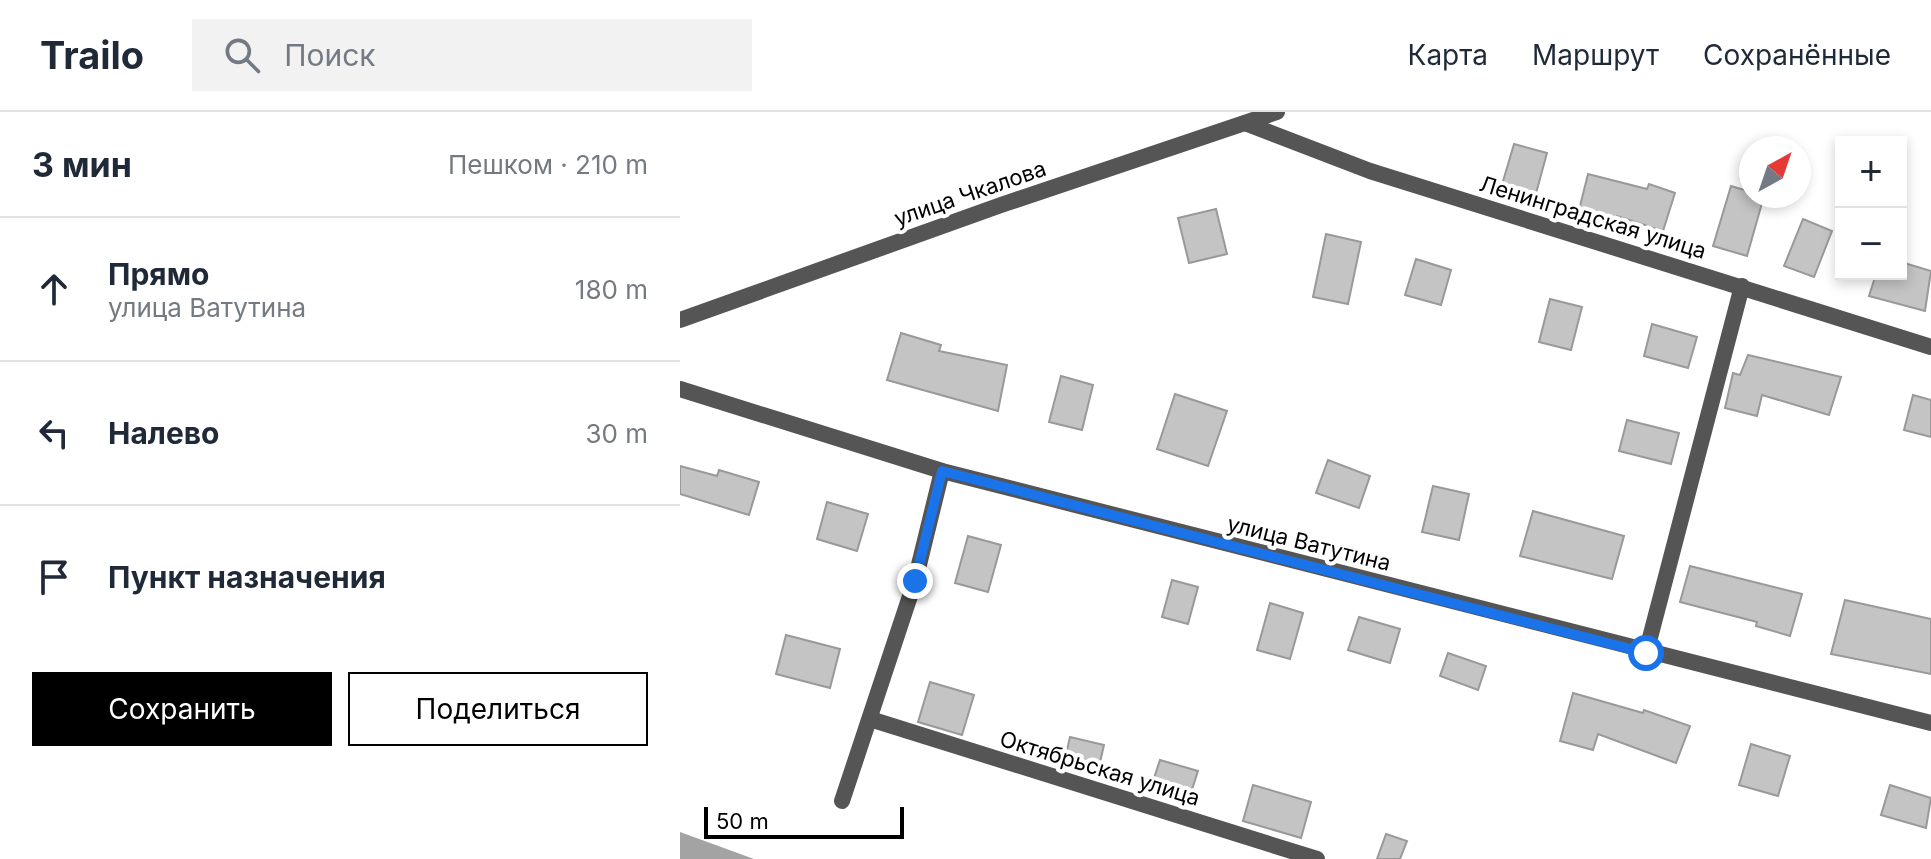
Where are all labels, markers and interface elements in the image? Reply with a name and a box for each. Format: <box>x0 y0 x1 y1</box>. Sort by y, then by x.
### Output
search box <box>192 19 752 91</box>
text: Trailo <box>40 32 144 78</box>
icon: search <box>220 33 264 77</box>
text: Поиск <box>284 37 376 73</box>
text: Карта <box>1408 38 1488 72</box>
text: Маршрут <box>1532 38 1659 72</box>
text: Сохранённые <box>1703 38 1891 72</box>
north arrow <box>1739 136 1811 208</box>
map controls <box>1835 136 1907 280</box>
button: + <box>1835 136 1907 208</box>
text: 3 мин <box>32 144 132 185</box>
text: Пешком · 210 m <box>448 149 648 180</box>
street label: улица Чкалова <box>891 155 1049 231</box>
street label: Ленинградская улица <box>1476 170 1710 264</box>
button: − <box>1835 208 1907 280</box>
text: Прямо <box>108 256 209 292</box>
icon: ahead <box>32 267 76 311</box>
text: 180 m <box>575 274 648 305</box>
text: улица Ватутина <box>108 292 306 323</box>
icon: left <box>32 411 76 455</box>
text: Налево <box>108 415 220 451</box>
text: 30 m <box>585 418 648 449</box>
street label: улица Ватутина <box>1224 510 1394 576</box>
icon: arrive <box>32 555 76 599</box>
text: Пункт назначения <box>108 559 386 595</box>
route end <box>897 563 933 599</box>
route start <box>1628 635 1664 671</box>
button: Сохранить <box>32 672 332 746</box>
button: Поделиться <box>348 672 648 746</box>
street label: Октябрьская улица <box>997 725 1203 811</box>
scale bar <box>704 803 904 839</box>
text: 50 m <box>716 808 769 834</box>

